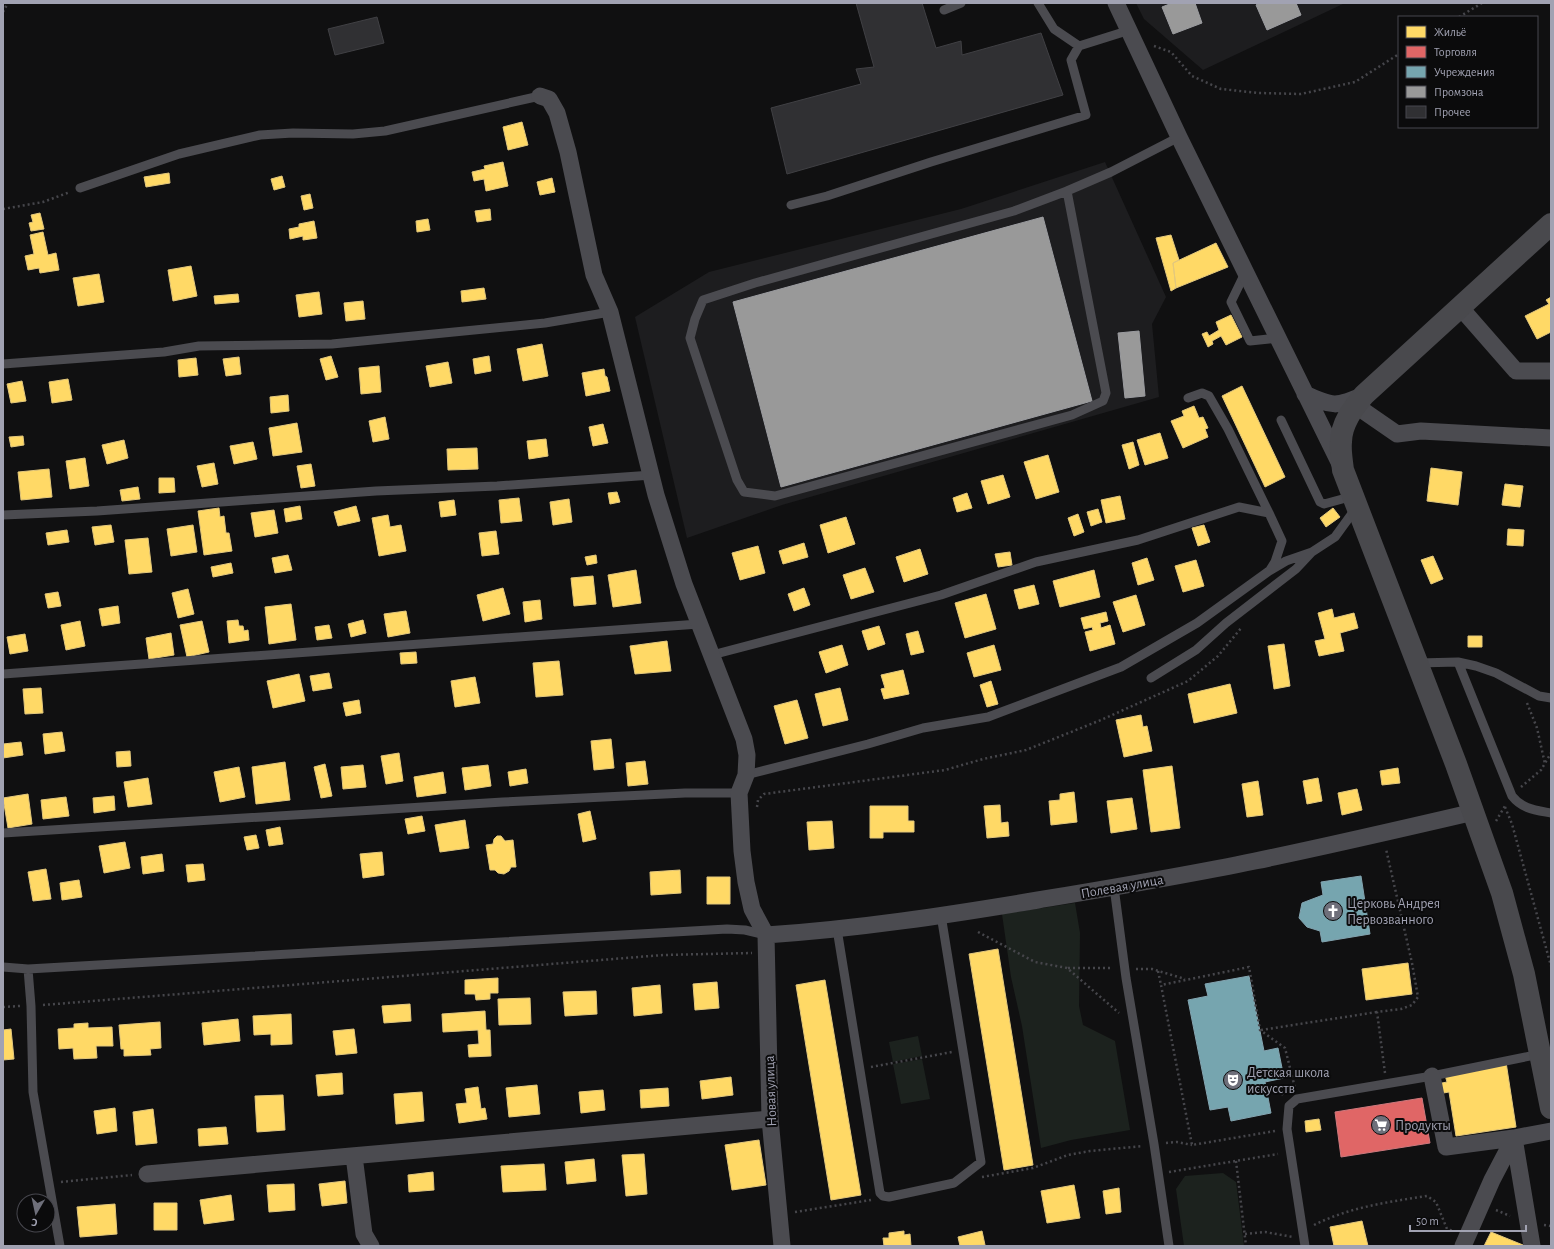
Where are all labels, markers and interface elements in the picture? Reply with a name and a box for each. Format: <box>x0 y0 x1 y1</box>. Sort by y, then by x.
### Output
legend <box>1398 16 1538 128</box>
text: Жильё <box>1434 26 1466 38</box>
text: Торговля <box>1434 46 1477 58</box>
text: Учреждения <box>1434 66 1495 78</box>
text: Промзона <box>1434 86 1484 98</box>
text: Прочее <box>1434 106 1470 118</box>
street label: Полевая улица <box>1080 873 1165 901</box>
place label: Церковь Андрея Первозванного <box>1347 897 1440 927</box>
church icon: Церковь Андрея Первозванного <box>1322 900 1344 922</box>
street label: Новая улица <box>763 1055 779 1127</box>
place label: Детская школа искусств <box>1247 1066 1330 1096</box>
theatre icon: Детская школа искусств <box>1222 1069 1244 1091</box>
supermarket icon: Продукты <box>1370 1114 1392 1136</box>
place label: Продукты <box>1395 1119 1451 1133</box>
north arrow <box>16 1193 56 1233</box>
scale bar <box>1410 1207 1526 1233</box>
text: 50 m <box>1416 1215 1439 1227</box>
text: С <box>31 1216 38 1228</box>

